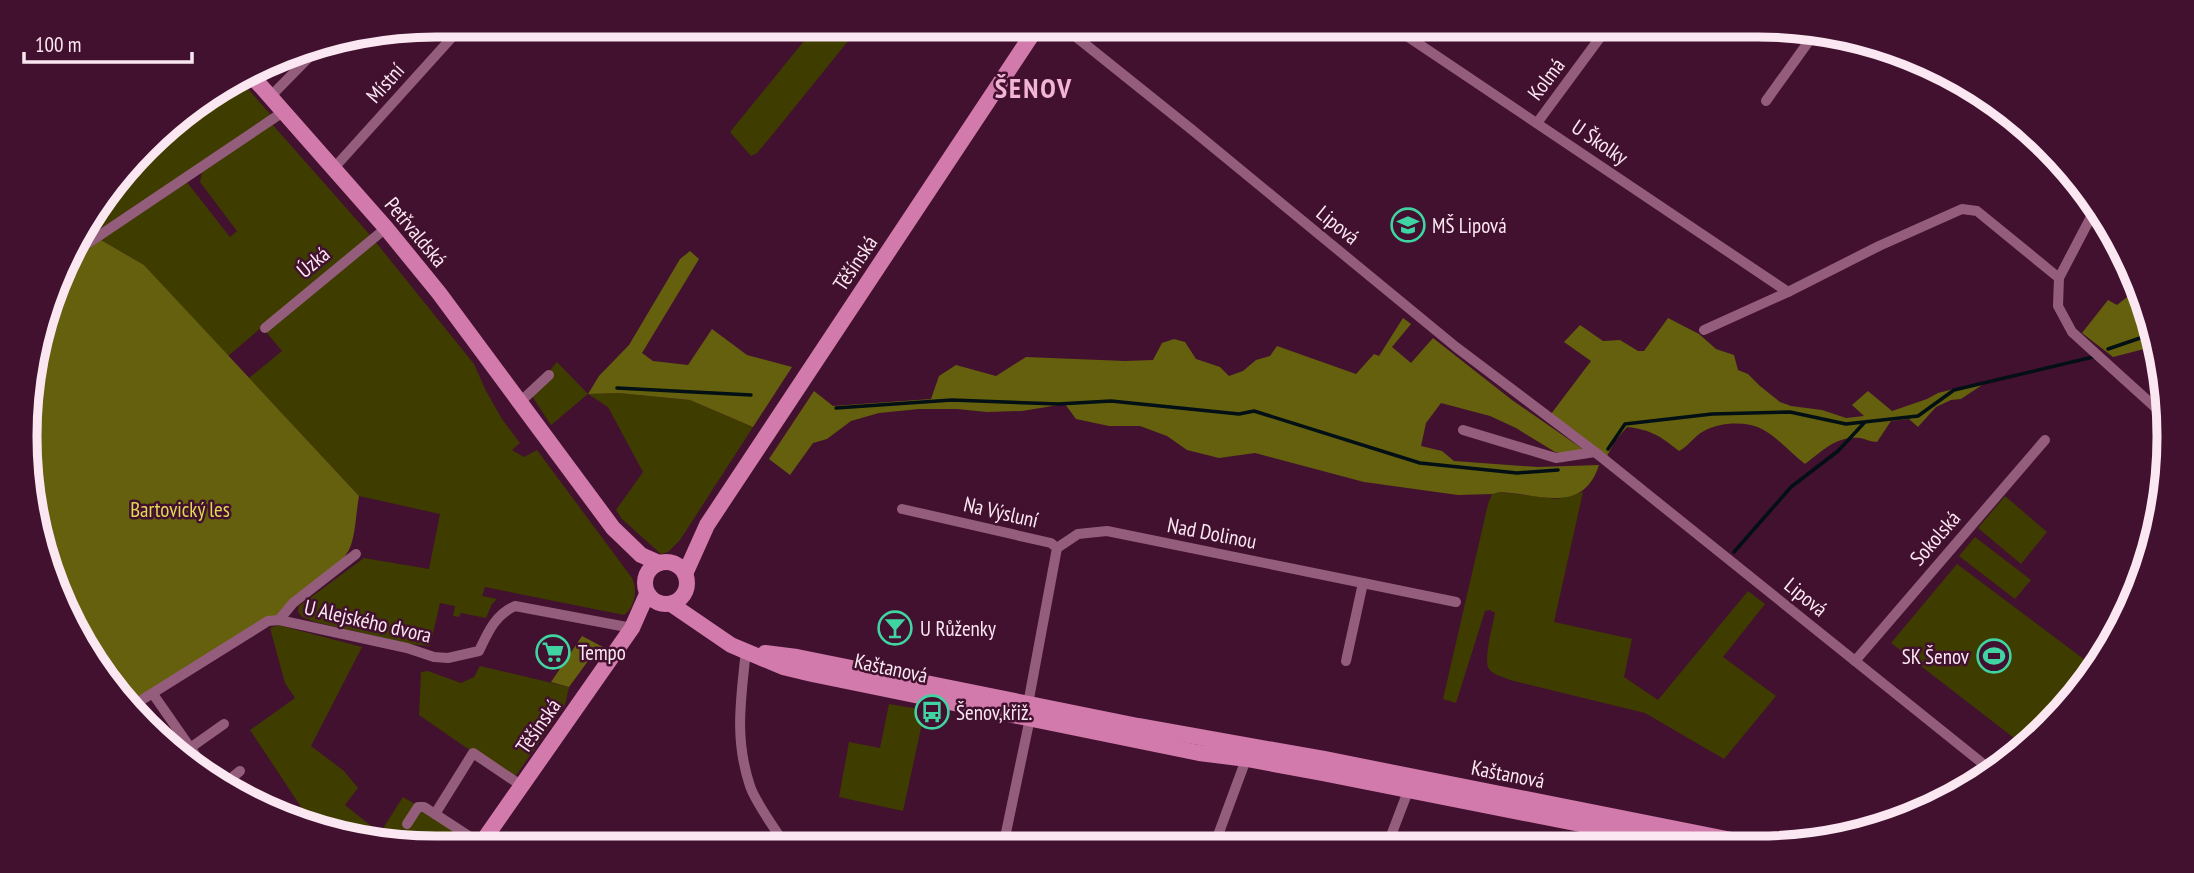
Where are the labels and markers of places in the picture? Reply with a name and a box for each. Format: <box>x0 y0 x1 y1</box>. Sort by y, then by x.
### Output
school or university icon: MŠ Lipová <box>1389 206 1427 244</box>
place label: MŠ Lipová <box>1432 212 1507 239</box>
bar icon: U Růženky <box>876 609 914 647</box>
place label: U Růženky <box>920 615 996 642</box>
supermarket icon: Tempo <box>534 633 572 671</box>
sports icon: SK Šenov <box>1975 637 2013 675</box>
place label: Tempo <box>578 639 626 666</box>
place label: SK Šenov <box>1902 643 1970 670</box>
bus stop icon: Šenov,křiž. <box>913 693 951 731</box>
place label: Šenov,křiž. <box>956 699 1032 726</box>

